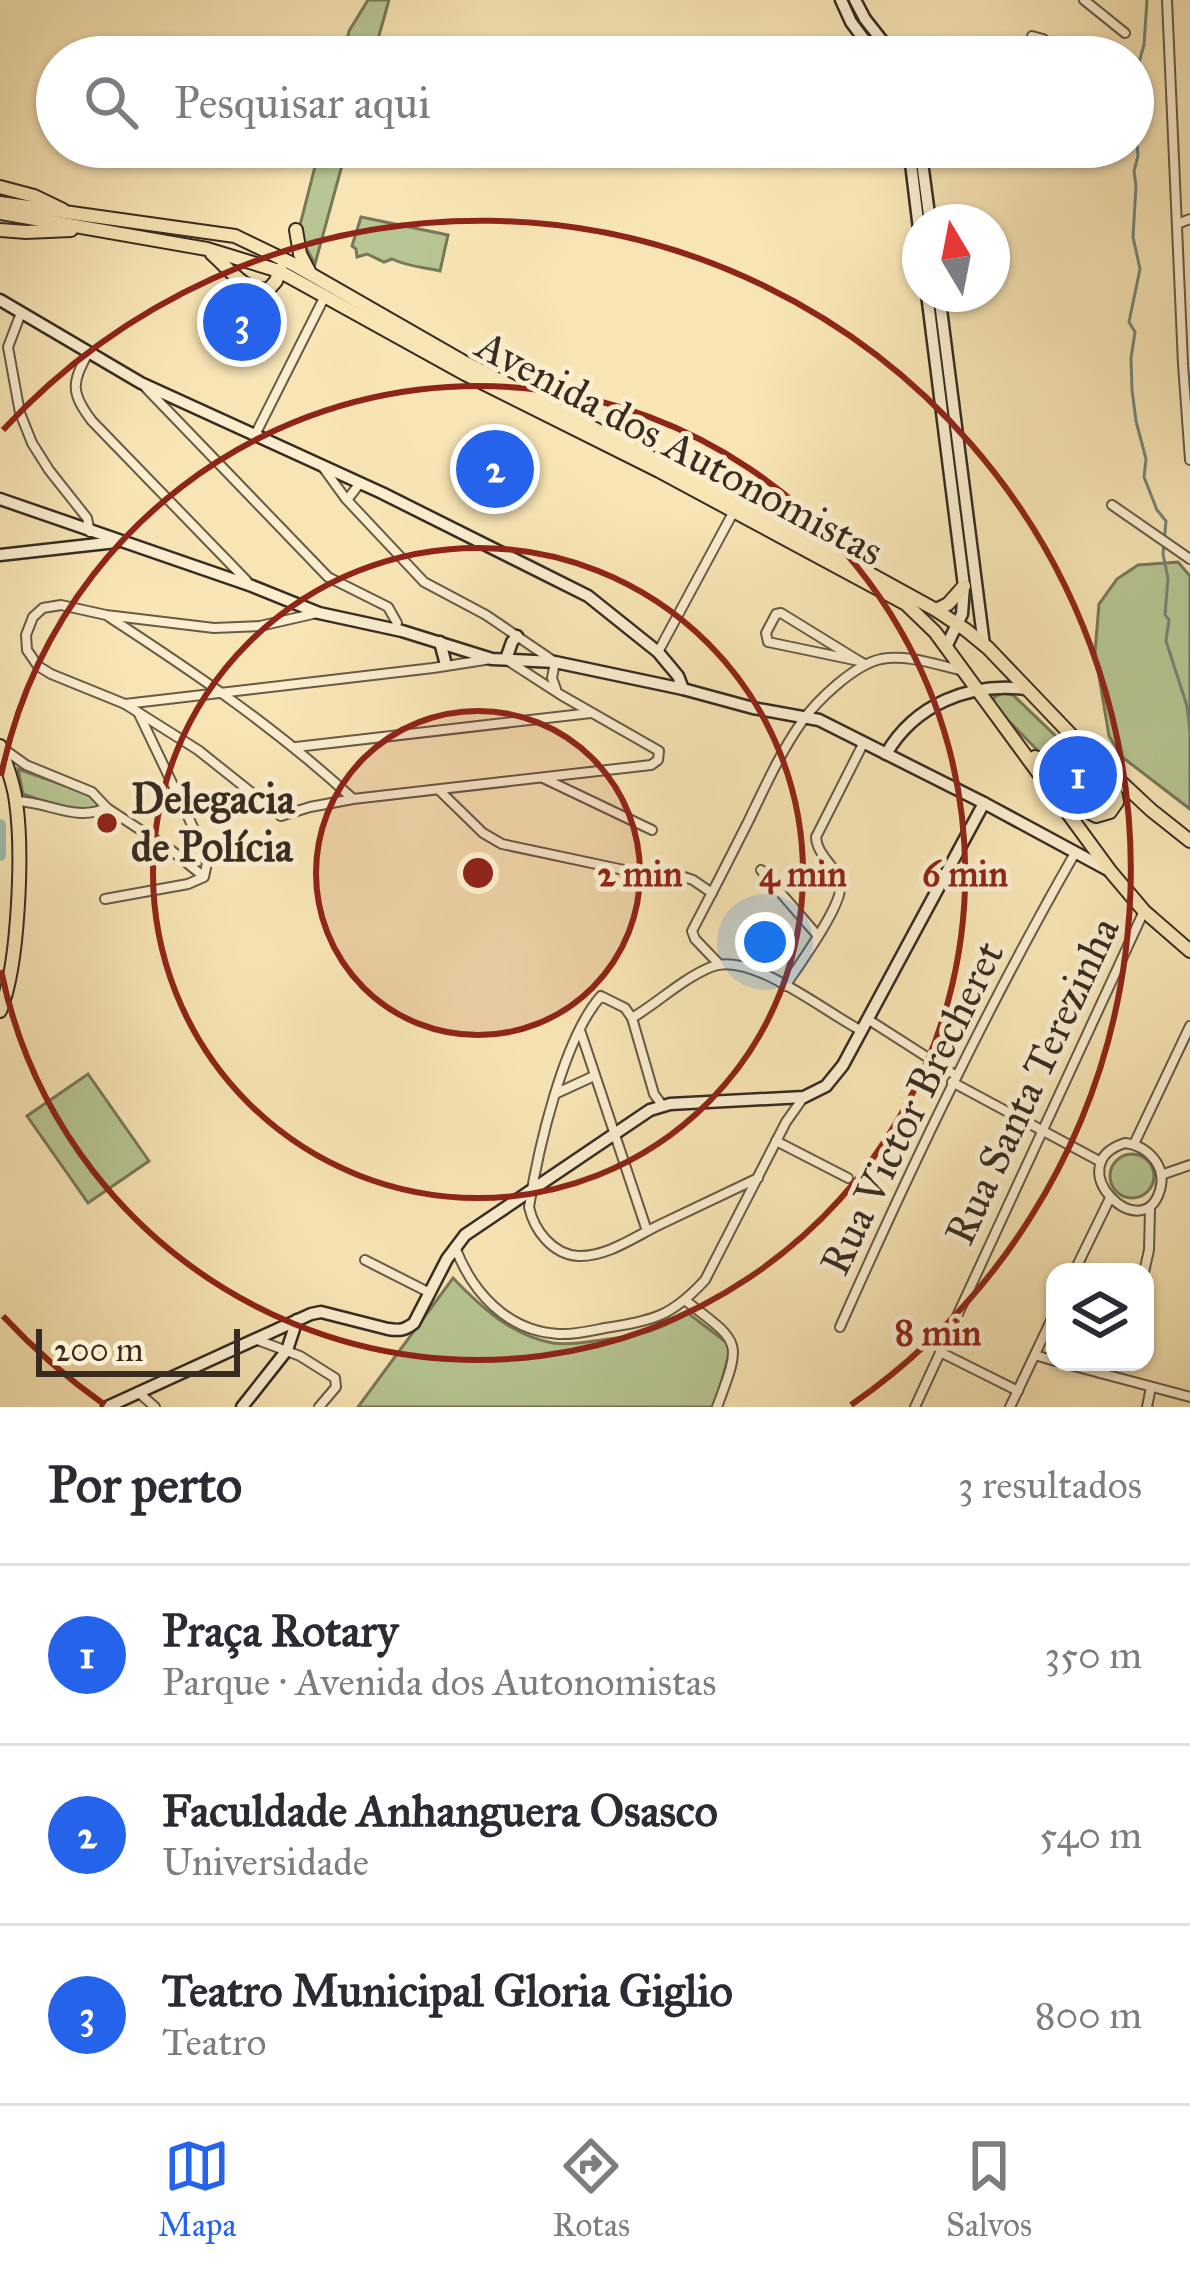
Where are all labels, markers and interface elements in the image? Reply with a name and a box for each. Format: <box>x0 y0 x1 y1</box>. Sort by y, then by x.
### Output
search box <box>36 36 1154 168</box>
icon: search <box>78 69 144 135</box>
text: Pesquisar aqui <box>174 75 431 130</box>
north arrow <box>902 204 1010 312</box>
pin: 3 <box>203 277 281 367</box>
street label: Avenida dos Autonomistas <box>466 318 892 577</box>
pin: 2 <box>456 424 534 514</box>
pin: 1 <box>1039 730 1117 820</box>
place label: Delegacia de Polícia <box>131 773 296 873</box>
marker: Delegacia de Polícia <box>94 810 120 836</box>
centre of rings <box>457 852 499 894</box>
text: 2 min <box>597 852 683 896</box>
text: 4 min <box>759 852 847 896</box>
text: 6 min <box>922 852 1008 896</box>
street label: Rua Santa Terezinha <box>933 909 1131 1253</box>
your location <box>735 912 795 972</box>
street label: Rua Victor Brecheret <box>809 933 1015 1283</box>
map controls <box>1046 1263 1154 1371</box>
button: layers <box>1046 1263 1154 1371</box>
text: 8 min <box>895 1311 982 1355</box>
scale bar <box>36 1323 240 1376</box>
text: 200 m <box>54 1330 144 1370</box>
text: Por perto <box>48 1454 242 1516</box>
text: 3 resultados <box>958 1461 1142 1509</box>
text: Praça Rotary <box>162 1603 398 1658</box>
text: 1 <box>79 1631 95 1679</box>
text: 350 m <box>1044 1631 1142 1679</box>
text: Parque · Avenida dos Autonomistas <box>162 1658 717 1706</box>
text: Faculdade Anhanguera Osasco <box>162 1783 718 1838</box>
text: 2 <box>77 1811 97 1859</box>
text: 540 m <box>1039 1811 1142 1859</box>
text: Universidade <box>162 1838 369 1886</box>
text: Teatro Municipal Gloria Giglio <box>162 1963 733 2018</box>
text: 3 <box>79 1991 95 2039</box>
text: 800 m <box>1035 1991 1142 2039</box>
text: Teatro <box>162 2018 266 2066</box>
tab: Mapa <box>158 2133 236 2245</box>
tab: Rotas <box>552 2133 630 2245</box>
tab: Salvos <box>946 2133 1032 2245</box>

